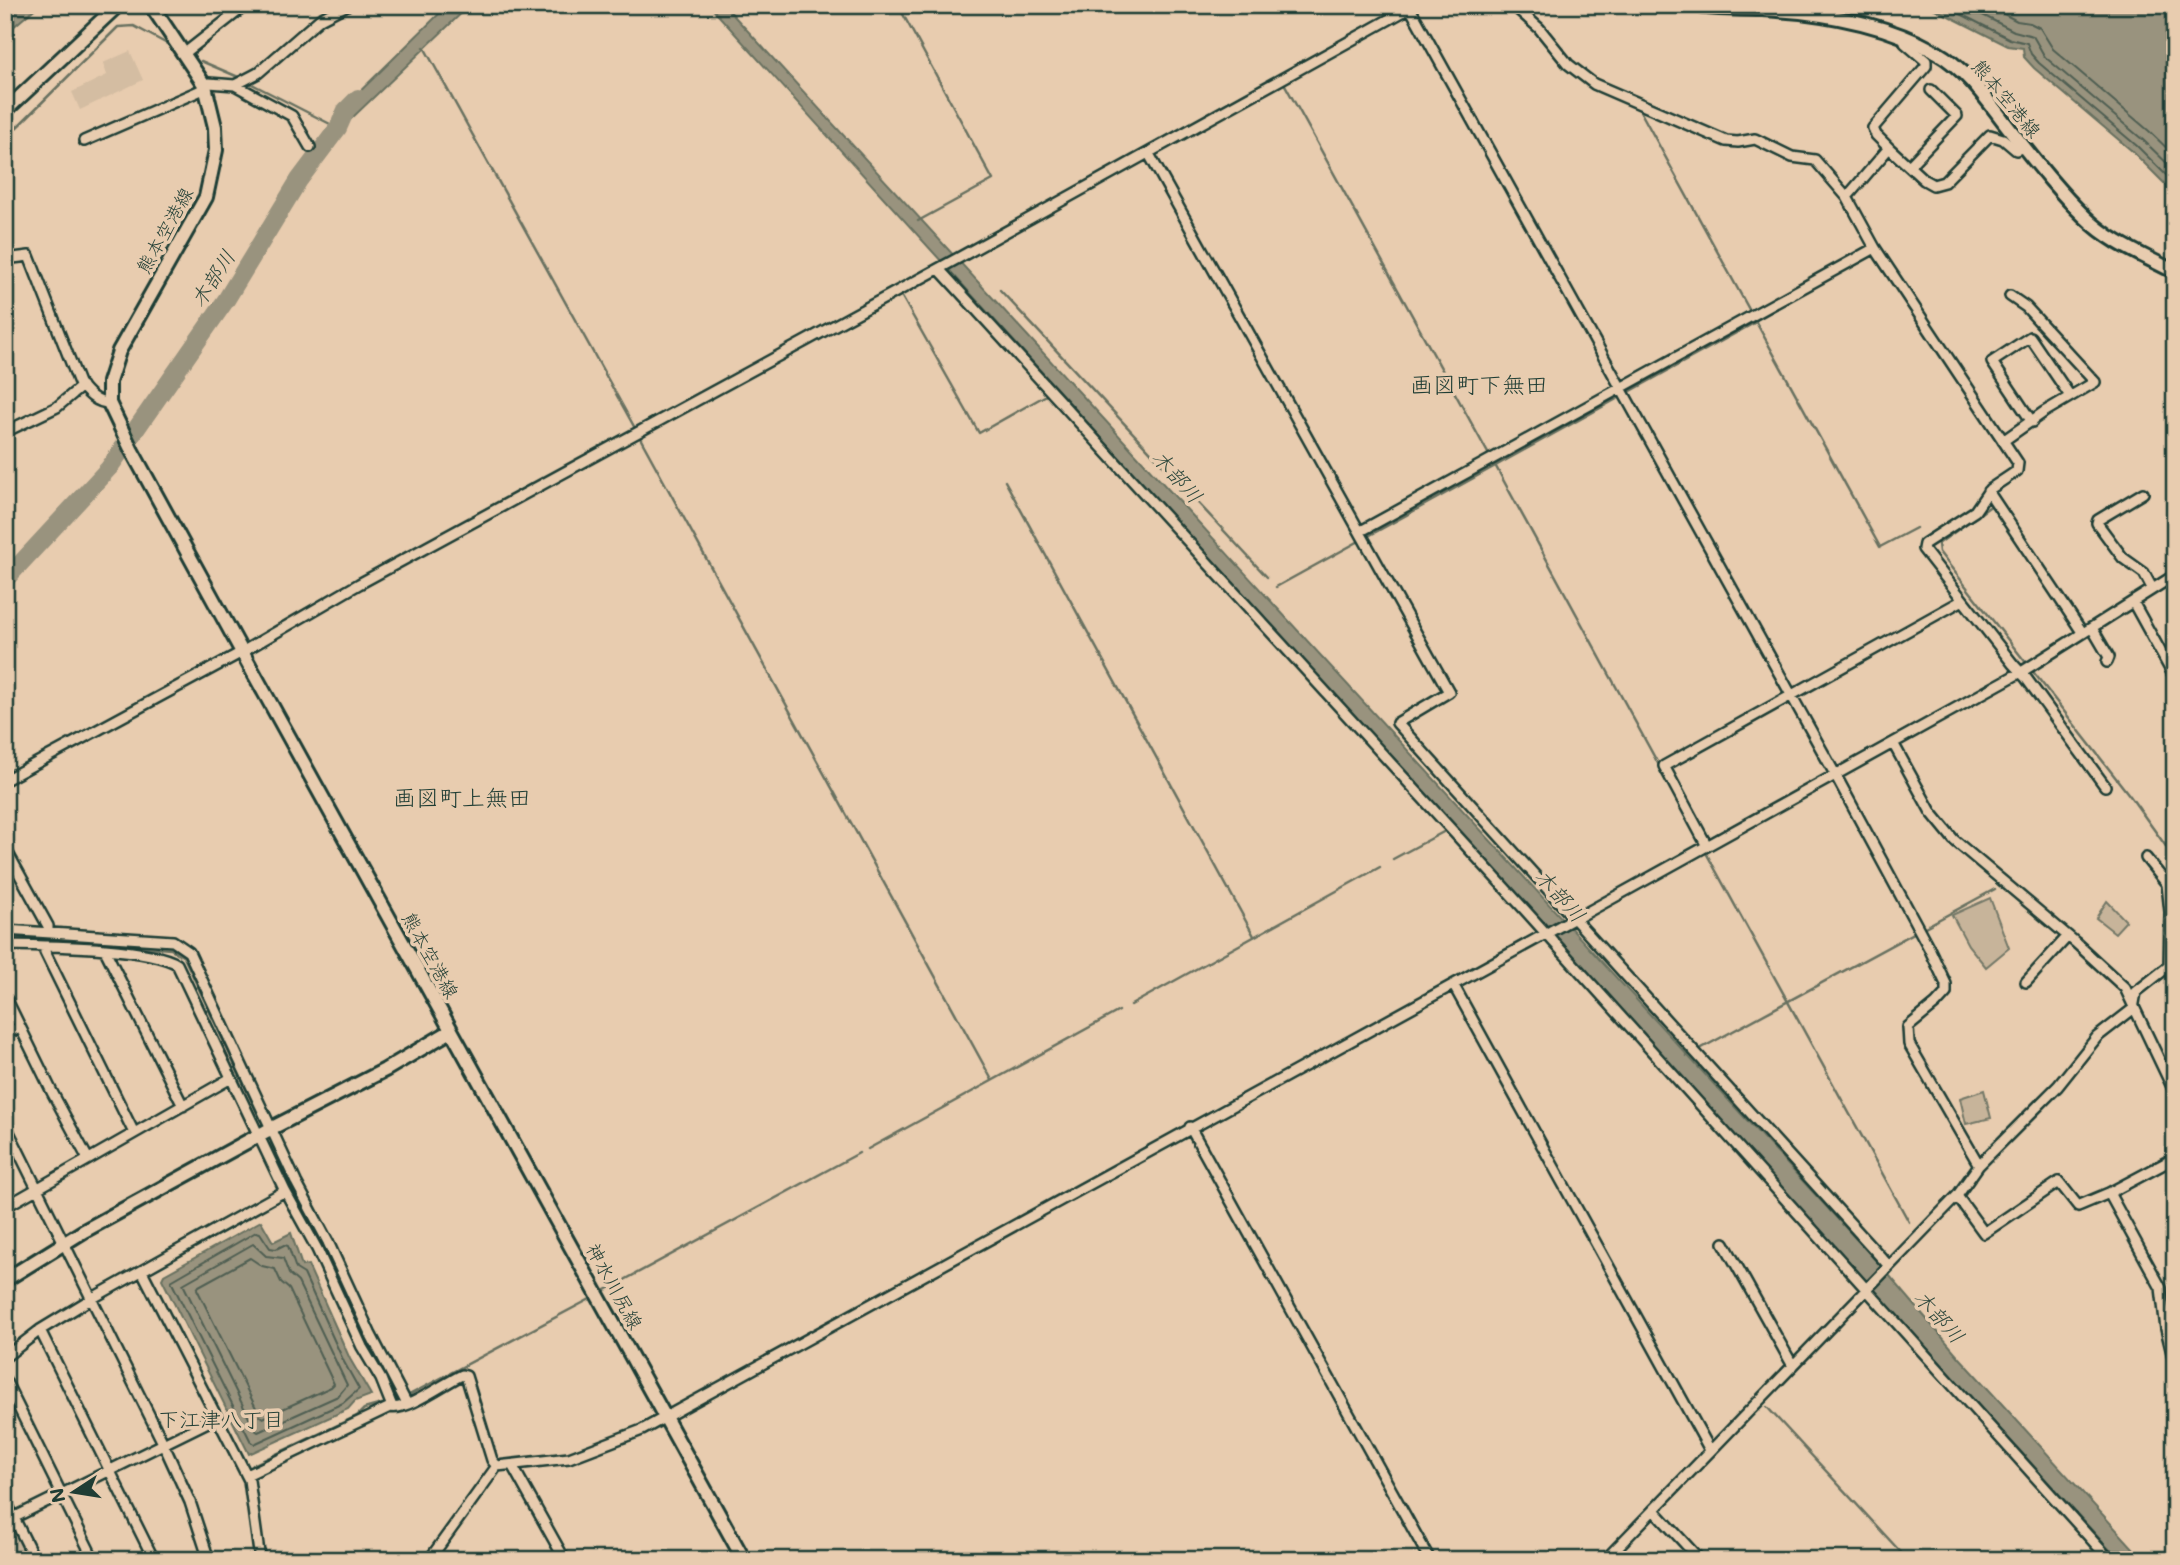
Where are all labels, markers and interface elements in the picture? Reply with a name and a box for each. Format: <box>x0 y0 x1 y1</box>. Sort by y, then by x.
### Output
street label: 熊本空港線 <box>1967 54 2047 142</box>
street label: 熊本空港線 <box>130 182 198 278</box>
water label: 木部川 <box>184 244 240 312</box>
district label: 画図町下無田 <box>1410 369 1548 399</box>
water label: 木部川 <box>1147 444 1209 508</box>
district label: 画図町上無田 <box>393 782 531 812</box>
water label: 木部川 <box>1530 863 1592 927</box>
street label: 熊本空港線 <box>397 907 465 1003</box>
street label: 神水川尻線 <box>581 1238 649 1334</box>
water label: 木部川 <box>1909 1284 1971 1348</box>
district label: 下江津八丁目 <box>158 1405 284 1432</box>
north arrow <box>38 1456 108 1526</box>
text: N <box>43 1486 71 1505</box>

